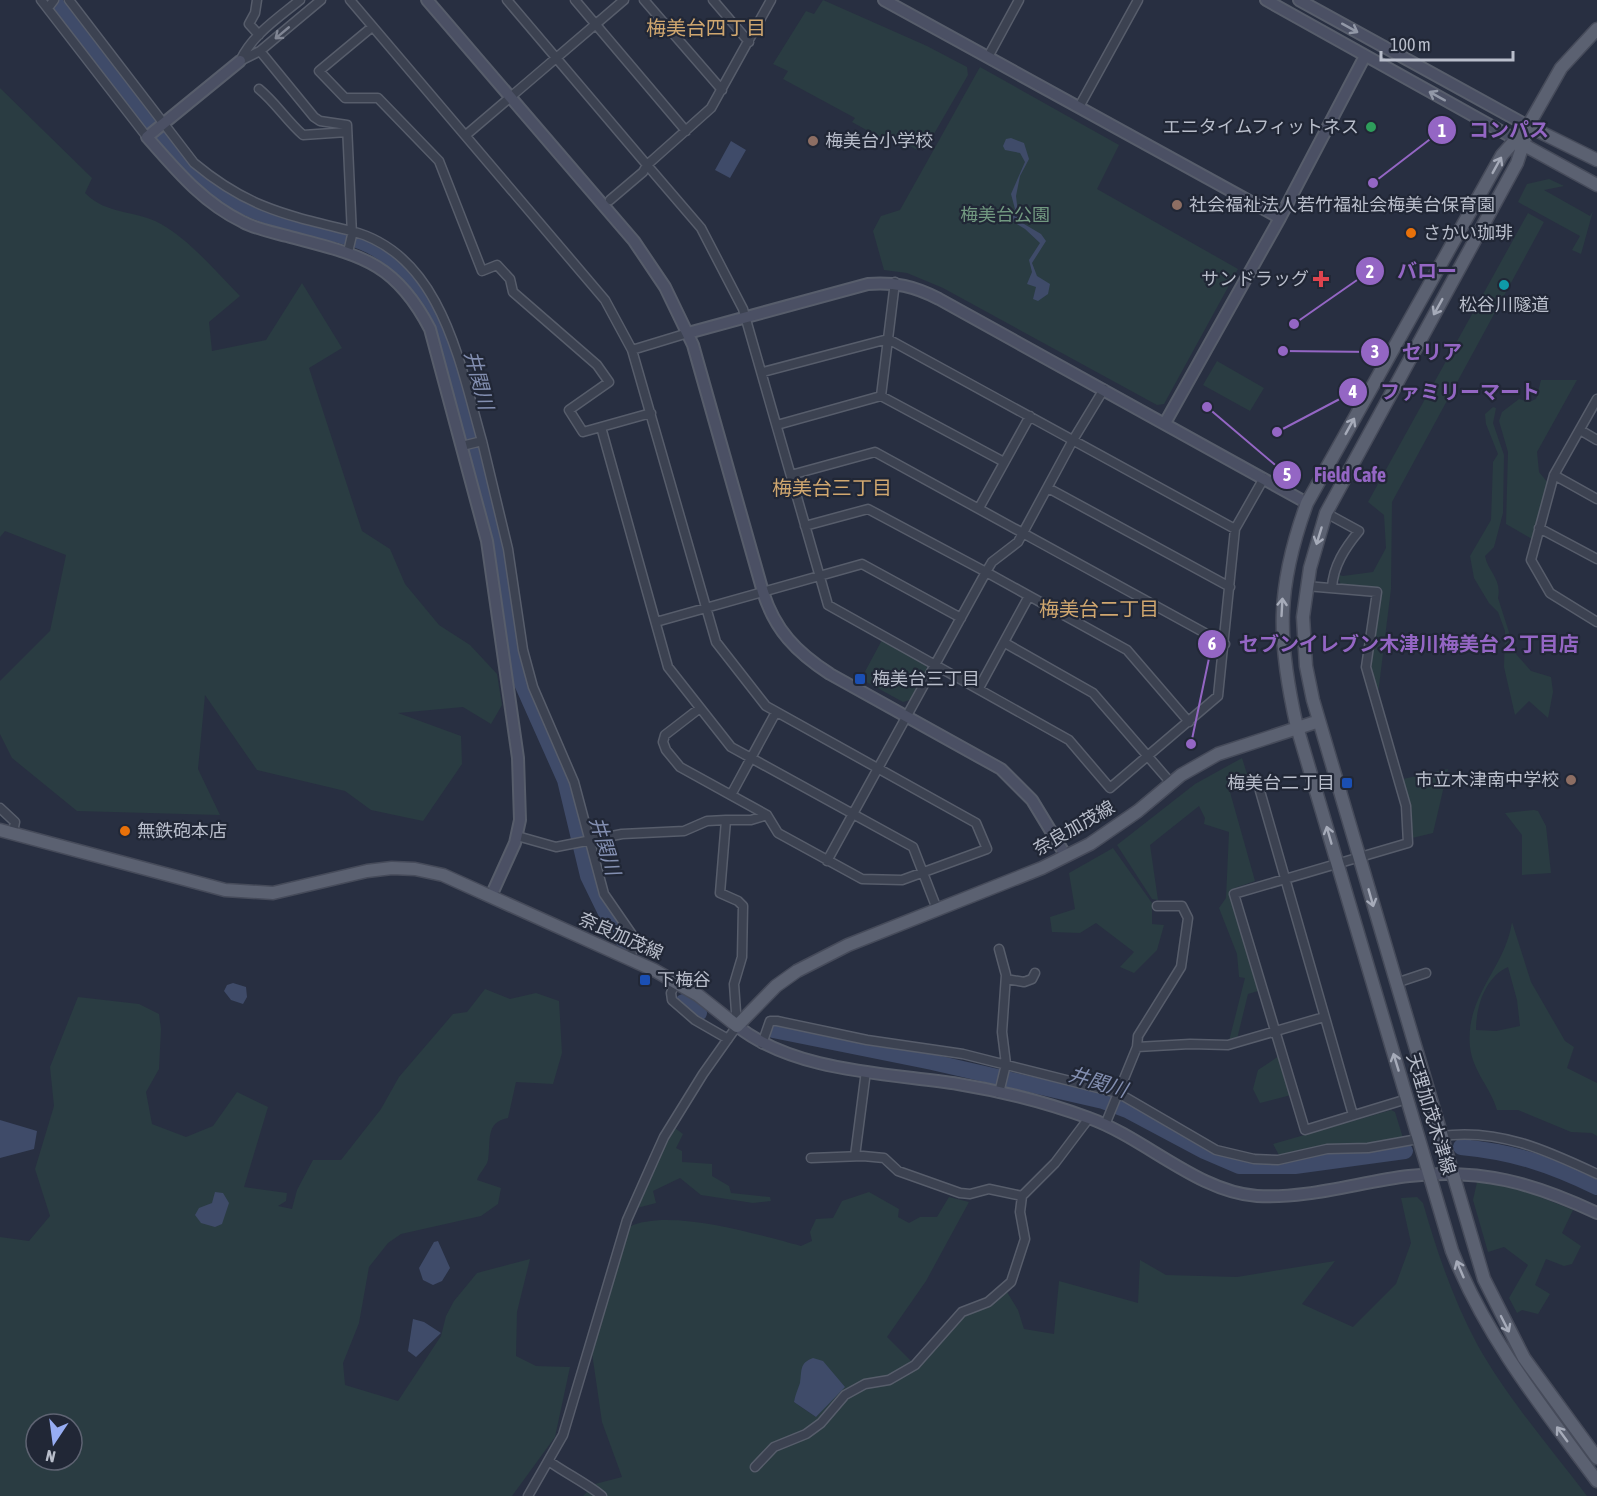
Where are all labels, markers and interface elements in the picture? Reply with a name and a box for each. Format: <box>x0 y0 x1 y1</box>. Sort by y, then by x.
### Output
district label: 梅美台四丁目 <box>646 16 766 39</box>
one-way arrow <box>1341 23 1359 34</box>
scale bar <box>1381 24 1513 62</box>
one-way arrow <box>275 26 290 40</box>
text: 100 m <box>1390 34 1431 55</box>
one-way arrow <box>1429 89 1446 101</box>
callout: コンパス <box>1427 111 1561 149</box>
place label: エニタイムフィットネス <box>1163 116 1359 137</box>
text: コンパス <box>1469 118 1549 141</box>
marker: エニタイムフィットネス <box>1364 120 1378 134</box>
text: 1 <box>1438 120 1446 141</box>
place label: 梅美台小学校 <box>825 130 933 151</box>
marker: 梅美台小学校 <box>806 134 820 148</box>
one-way arrow <box>1492 156 1503 174</box>
place label: 社会福祉法人若竹福祉会梅美台保育園 <box>1189 194 1495 215</box>
marker: 社会福祉法人若竹福祉会梅美台保育園 <box>1170 198 1184 212</box>
park label: 梅美台公園 <box>960 204 1050 225</box>
place label: さかい珈琲 <box>1423 222 1513 243</box>
marker: さかい珈琲 <box>1404 226 1418 240</box>
callout: バロー <box>1355 252 1469 290</box>
text: バロー <box>1397 259 1457 282</box>
text: 2 <box>1366 261 1374 282</box>
place label: サンドラッグ <box>1201 268 1309 289</box>
marker: サンドラッグ <box>1314 272 1328 286</box>
marker: 松谷川隧道 <box>1497 278 1511 292</box>
place label: 松谷川隧道 <box>1459 294 1549 315</box>
one-way arrow <box>1432 298 1443 316</box>
callout: セリア <box>1360 333 1474 371</box>
text: セリア <box>1402 340 1462 363</box>
text: 3 <box>1371 341 1379 362</box>
water label: 井関川 <box>461 348 499 414</box>
callout: ファミリーマート <box>1338 373 1552 411</box>
text: ファミリーマート <box>1380 380 1540 403</box>
text: 4 <box>1348 381 1357 402</box>
one-way arrow <box>1345 418 1357 435</box>
callout: Field Cafe <box>1272 456 1398 494</box>
text: Field Cafe <box>1314 463 1386 486</box>
text: 5 <box>1283 464 1291 485</box>
district label: 梅美台三丁目 <box>772 476 892 499</box>
one-way arrow <box>1313 526 1324 545</box>
district label: 梅美台二丁目 <box>1039 597 1159 620</box>
one-way arrow <box>1276 597 1287 617</box>
callout: セブンイレブン木津川梅美台２丁目店 <box>1197 625 1591 663</box>
text: セブンイレブン木津川梅美台２丁目店 <box>1239 632 1579 655</box>
text: 6 <box>1208 633 1216 654</box>
place label: 梅美台三丁目 <box>872 668 980 689</box>
marker: 梅美台三丁目 <box>853 672 867 686</box>
place label: 市立木津南中学校 <box>1415 769 1559 790</box>
place label: 梅美台二丁目 <box>1227 772 1335 793</box>
marker: 市立木津南中学校 <box>1564 773 1578 787</box>
marker: 梅美台二丁目 <box>1340 776 1354 790</box>
street label: 奈良加茂線 <box>1030 796 1118 859</box>
water label: 井関川 <box>586 814 626 880</box>
place label: 無鉄砲本店 <box>137 820 227 841</box>
marker: 無鉄砲本店 <box>118 824 132 838</box>
one-way arrow <box>1323 826 1334 845</box>
one-way arrow <box>1366 888 1377 907</box>
street label: 奈良加茂線 <box>576 908 667 963</box>
place label: 下梅谷 <box>657 969 711 990</box>
marker: 下梅谷 <box>638 973 652 987</box>
street label: 天理加茂木津線 <box>1403 1051 1460 1177</box>
one-way arrow <box>1390 1053 1401 1072</box>
water label: 井関川 <box>1066 1062 1132 1102</box>
one-way arrow <box>1453 1260 1465 1278</box>
one-way arrow <box>1500 1314 1511 1332</box>
north arrow <box>24 1412 84 1472</box>
one-way arrow <box>1556 1426 1569 1442</box>
text: N <box>44 1447 57 1466</box>

